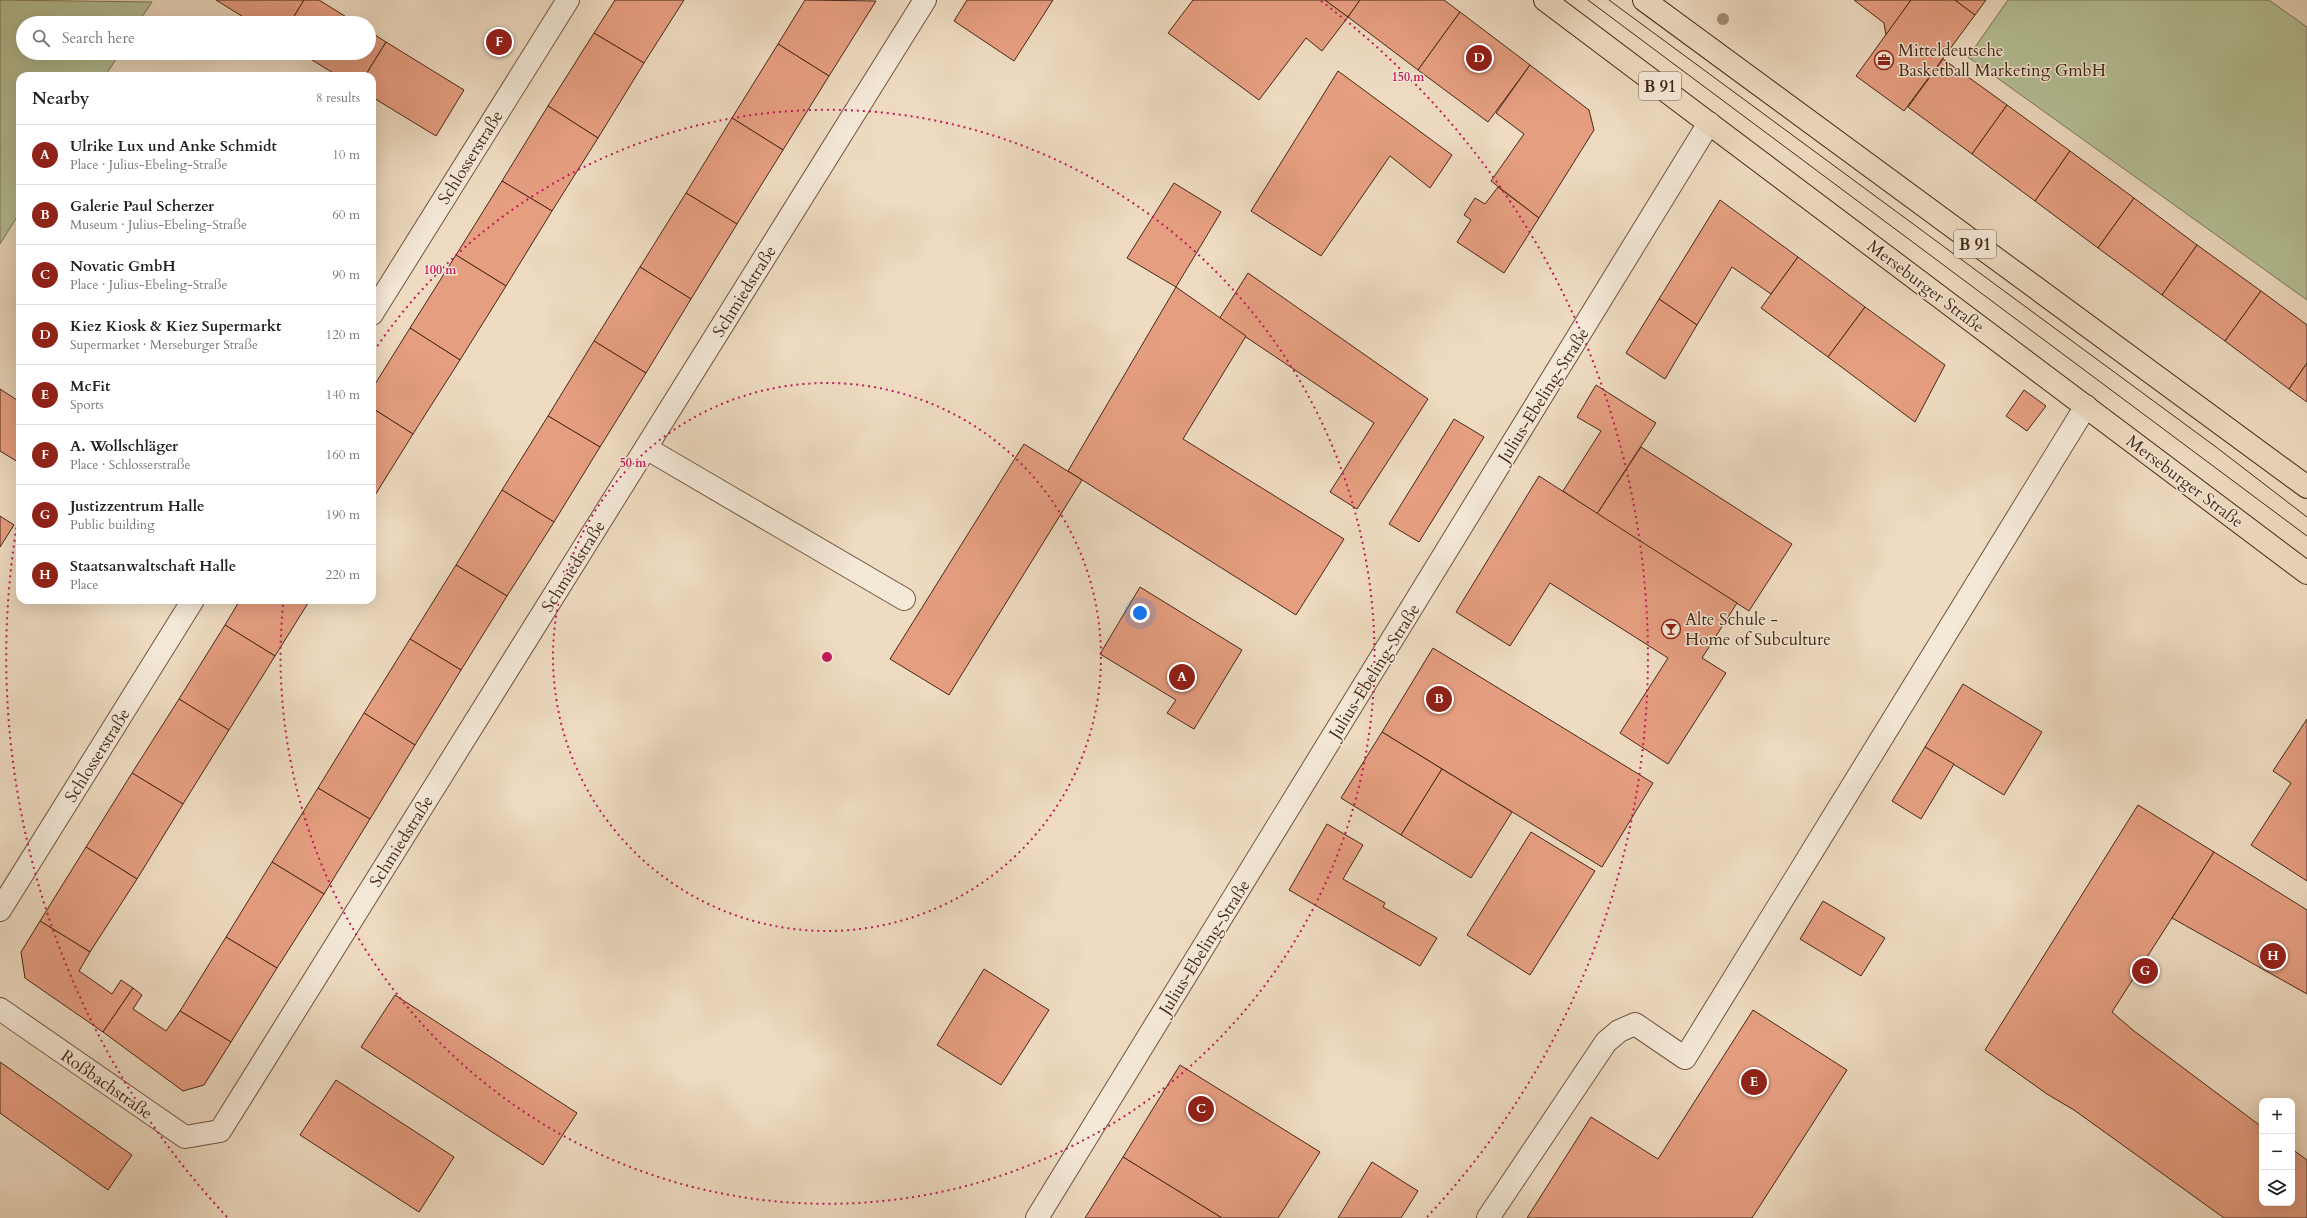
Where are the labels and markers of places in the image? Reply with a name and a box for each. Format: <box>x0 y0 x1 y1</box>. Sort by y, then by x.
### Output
pin: F <box>486 27 512 57</box>
place label: Mitteldeutsche Basketball Marketing GmbH <box>1898 39 2106 82</box>
pin: D <box>1466 43 1492 73</box>
office icon: Mitteldeutsche Basketball Marketing GmbH <box>1873 49 1895 71</box>
place label: Alte Schule - Home of Subculture <box>1685 608 1831 651</box>
bar icon: Alte Schule - Home of Subculture <box>1660 618 1682 640</box>
centre of rings <box>820 650 834 664</box>
pin: A <box>1169 662 1195 692</box>
pin: B <box>1426 684 1452 714</box>
pin: H <box>2260 941 2286 971</box>
pin: G <box>2132 956 2158 986</box>
pin: E <box>1741 1067 1767 1097</box>
pin: C <box>1188 1094 1214 1124</box>

